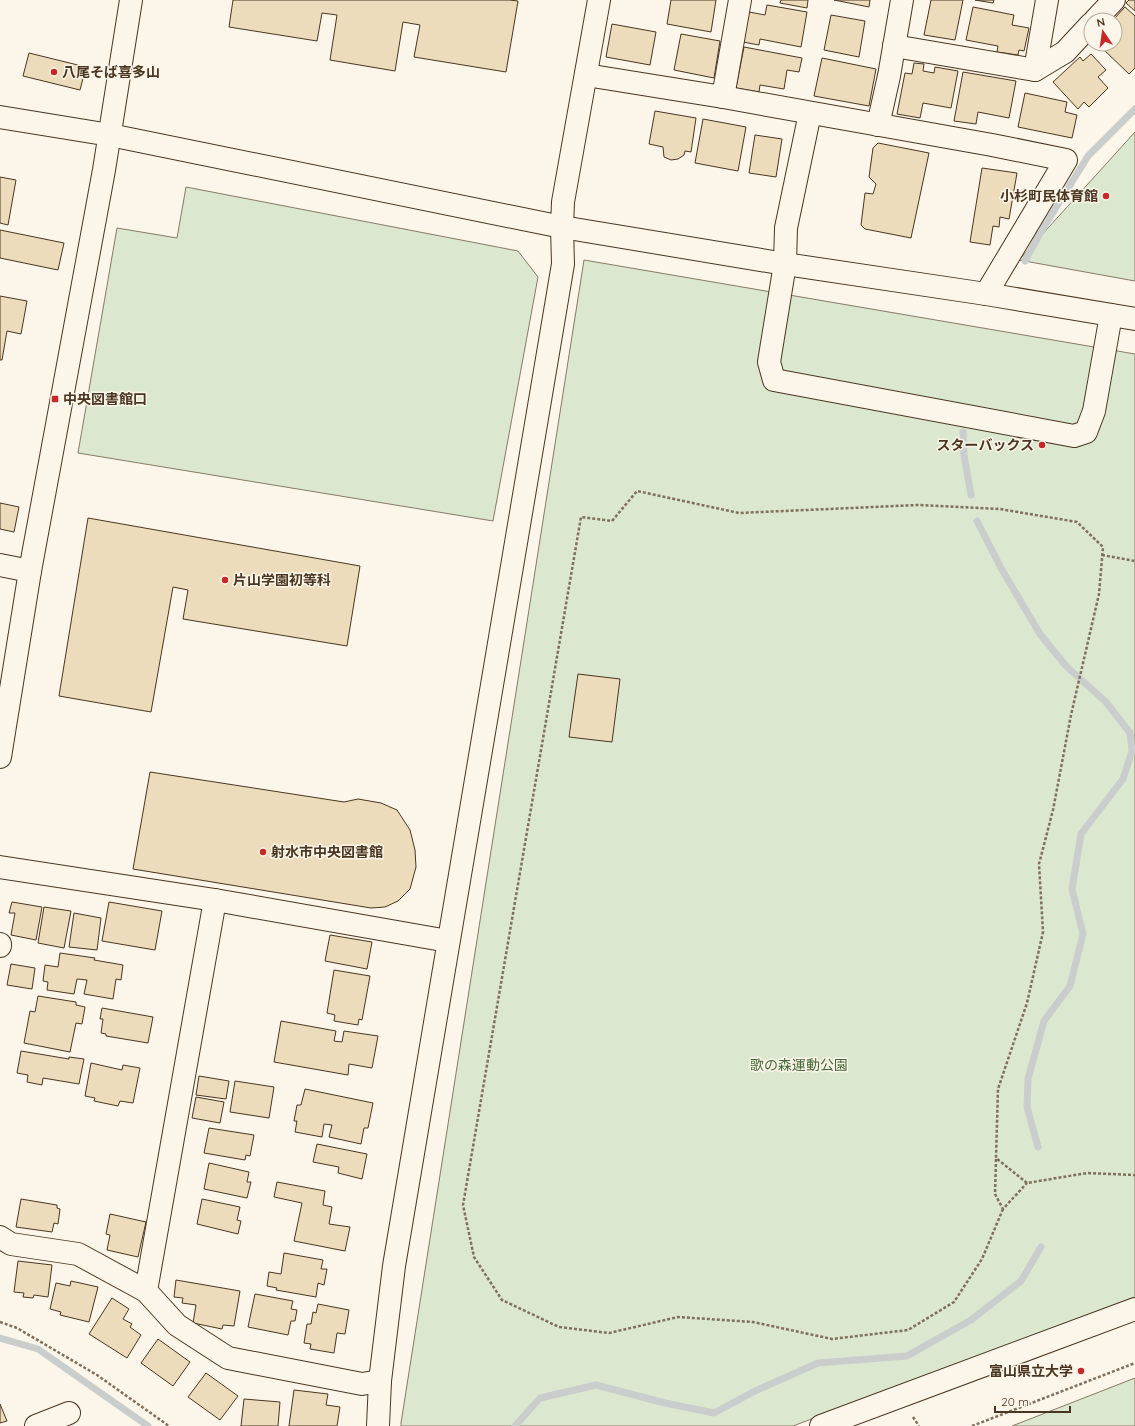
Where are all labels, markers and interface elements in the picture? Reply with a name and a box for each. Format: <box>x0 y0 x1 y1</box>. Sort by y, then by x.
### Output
north arrow <box>1083 12 1123 52</box>
text: N <box>1095 15 1106 30</box>
place label: 八尾そば喜多山 <box>62 63 160 81</box>
marker: 八尾そば喜多山 <box>49 67 59 77</box>
place label: 小杉町民体育館 <box>1000 187 1098 205</box>
marker: 小杉町民体育館 <box>1101 191 1111 201</box>
place label: 中央図書館口 <box>63 390 147 408</box>
marker: 中央図書館口 <box>50 394 60 404</box>
place label: スターバックス <box>937 436 1034 454</box>
marker: スターバックス <box>1037 440 1047 450</box>
place label: 片山学園初等科 <box>233 571 331 589</box>
marker: 片山学園初等科 <box>220 575 230 585</box>
place label: 射水市中央図書館 <box>271 843 383 861</box>
marker: 射水市中央図書館 <box>258 847 268 857</box>
park label: 歌の森運動公園 <box>750 1056 848 1074</box>
place label: 富山県立大学 <box>989 1362 1073 1380</box>
marker: 富山県立大学 <box>1076 1366 1086 1376</box>
scale bar <box>995 1388 1070 1414</box>
text: 20 m <box>1001 1394 1029 1409</box>

